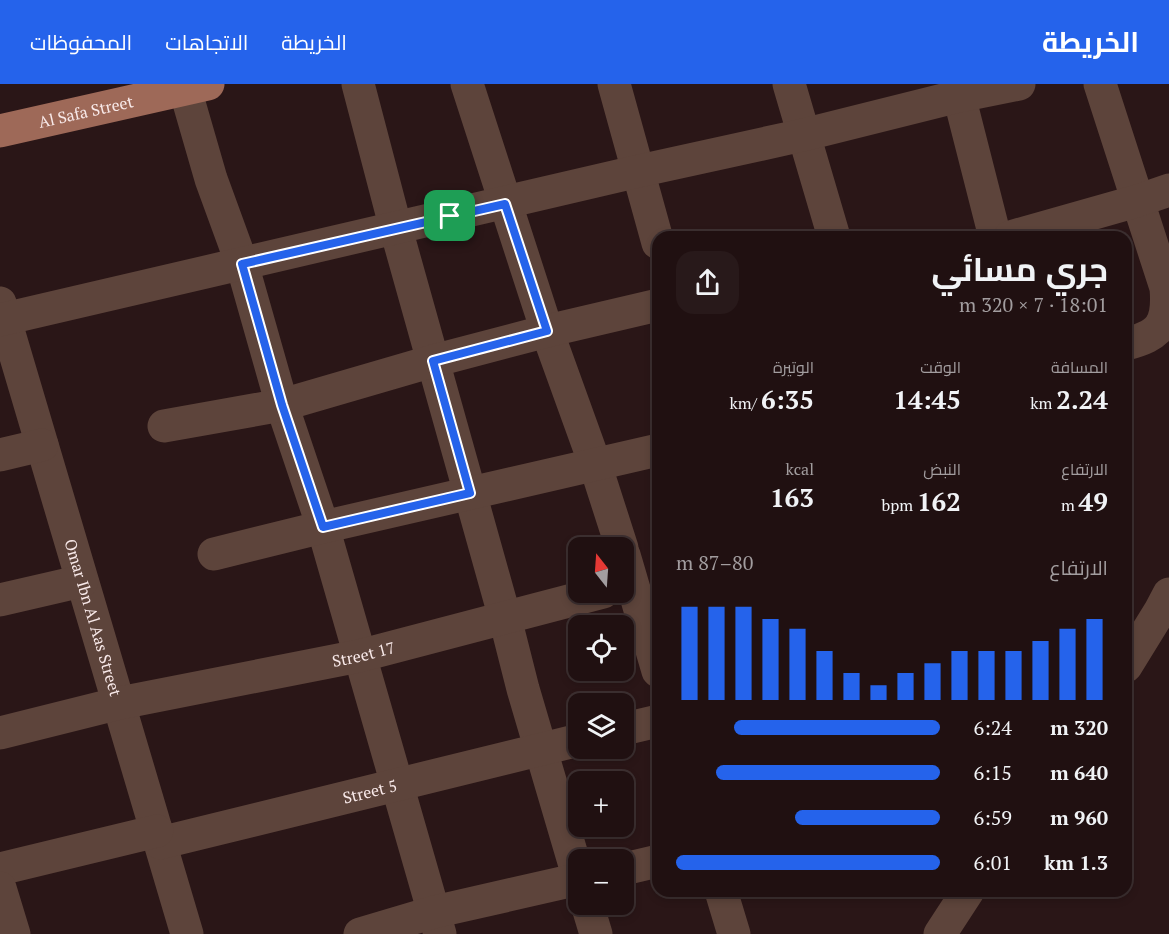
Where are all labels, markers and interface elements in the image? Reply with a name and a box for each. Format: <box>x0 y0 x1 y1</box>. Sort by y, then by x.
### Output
text: الخريطة <box>1042 23 1139 60</box>
text: المحفوظات <box>30 28 132 56</box>
text: الاتجاهات <box>165 28 248 56</box>
text: الخريطة <box>281 28 347 56</box>
street label: Al Safa Street <box>36 90 135 133</box>
pin <box>424 190 475 241</box>
icon: arrive <box>433 199 466 232</box>
text: جري مسائي <box>932 247 1108 290</box>
button: share <box>676 251 739 314</box>
text: 18:01 · 7 × 320 m <box>959 291 1108 318</box>
text: الوتيرة <box>773 356 814 378</box>
text: الوقت <box>920 356 961 378</box>
text: المسافة <box>1051 356 1108 378</box>
text: 6:35 <box>761 382 814 416</box>
text: 14:45 <box>893 382 961 416</box>
text: 2.24 <box>1056 382 1108 416</box>
text: /km <box>730 392 761 414</box>
text: km <box>1030 392 1056 414</box>
text: kcal <box>786 458 814 480</box>
text: النبض <box>923 458 961 480</box>
text: الارتفاع <box>1061 458 1108 480</box>
text: 163 <box>770 480 814 514</box>
text: 162 <box>917 484 961 518</box>
text: 49 <box>1079 484 1108 518</box>
text: bpm <box>881 494 917 516</box>
text: m <box>1061 494 1079 516</box>
street label: Omar Ibn Al Aas Street <box>59 536 127 699</box>
north arrow <box>568 537 634 603</box>
map controls <box>568 537 634 915</box>
text: 80–87 m <box>676 549 753 576</box>
text: الارتفاع <box>1049 554 1108 581</box>
button: locate <box>568 615 634 681</box>
street label: Street 17 <box>330 636 397 672</box>
button: layers <box>568 693 634 759</box>
text: 6:24 <box>973 714 1012 741</box>
text: 320 m <box>1050 714 1108 741</box>
text: 6:15 <box>973 759 1012 786</box>
text: 640 m <box>1050 759 1108 786</box>
button: + <box>568 771 634 837</box>
street label: Street 5 <box>340 774 399 809</box>
text: 6:59 <box>973 804 1012 831</box>
text: 960 m <box>1050 804 1108 831</box>
button: − <box>568 849 634 915</box>
text: 6:01 <box>973 849 1012 876</box>
text: 1.3 km <box>1044 849 1108 876</box>

